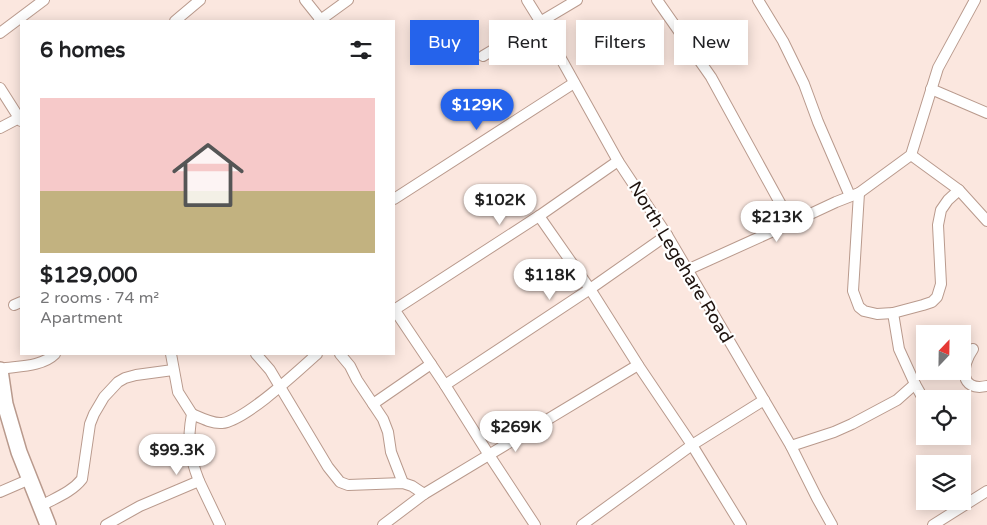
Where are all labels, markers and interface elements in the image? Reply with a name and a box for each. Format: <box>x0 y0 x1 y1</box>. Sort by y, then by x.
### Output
chip: Buy <box>410 20 479 65</box>
chip: Rent <box>489 20 566 65</box>
chip: Filters <box>576 20 664 65</box>
chip: New <box>674 20 748 65</box>
icon: filters <box>347 36 375 64</box>
text: 6 homes <box>40 38 125 63</box>
pin: $129K <box>442 88 512 131</box>
text: $129K <box>452 95 502 115</box>
icon: home <box>163 130 253 220</box>
street label: North Legehare Road <box>624 177 738 347</box>
pin: $102K <box>465 184 535 226</box>
text: $102K <box>475 190 525 210</box>
pin: $213K <box>742 200 812 243</box>
text: $213K <box>752 207 802 227</box>
pin: $118K <box>515 258 585 301</box>
text: $129,000 <box>40 263 138 288</box>
text: $118K <box>525 265 575 285</box>
text: 2 rooms · 74 m² <box>40 288 159 308</box>
text: Apartment <box>40 308 123 328</box>
north arrow <box>916 325 971 380</box>
map controls <box>916 325 971 510</box>
button: locate <box>916 390 971 445</box>
pin: $269K <box>481 410 551 453</box>
text: $269K <box>491 417 541 437</box>
pin: $99.3K <box>136 434 218 476</box>
text: $99.3K <box>150 440 204 460</box>
button: layers <box>916 455 971 510</box>

